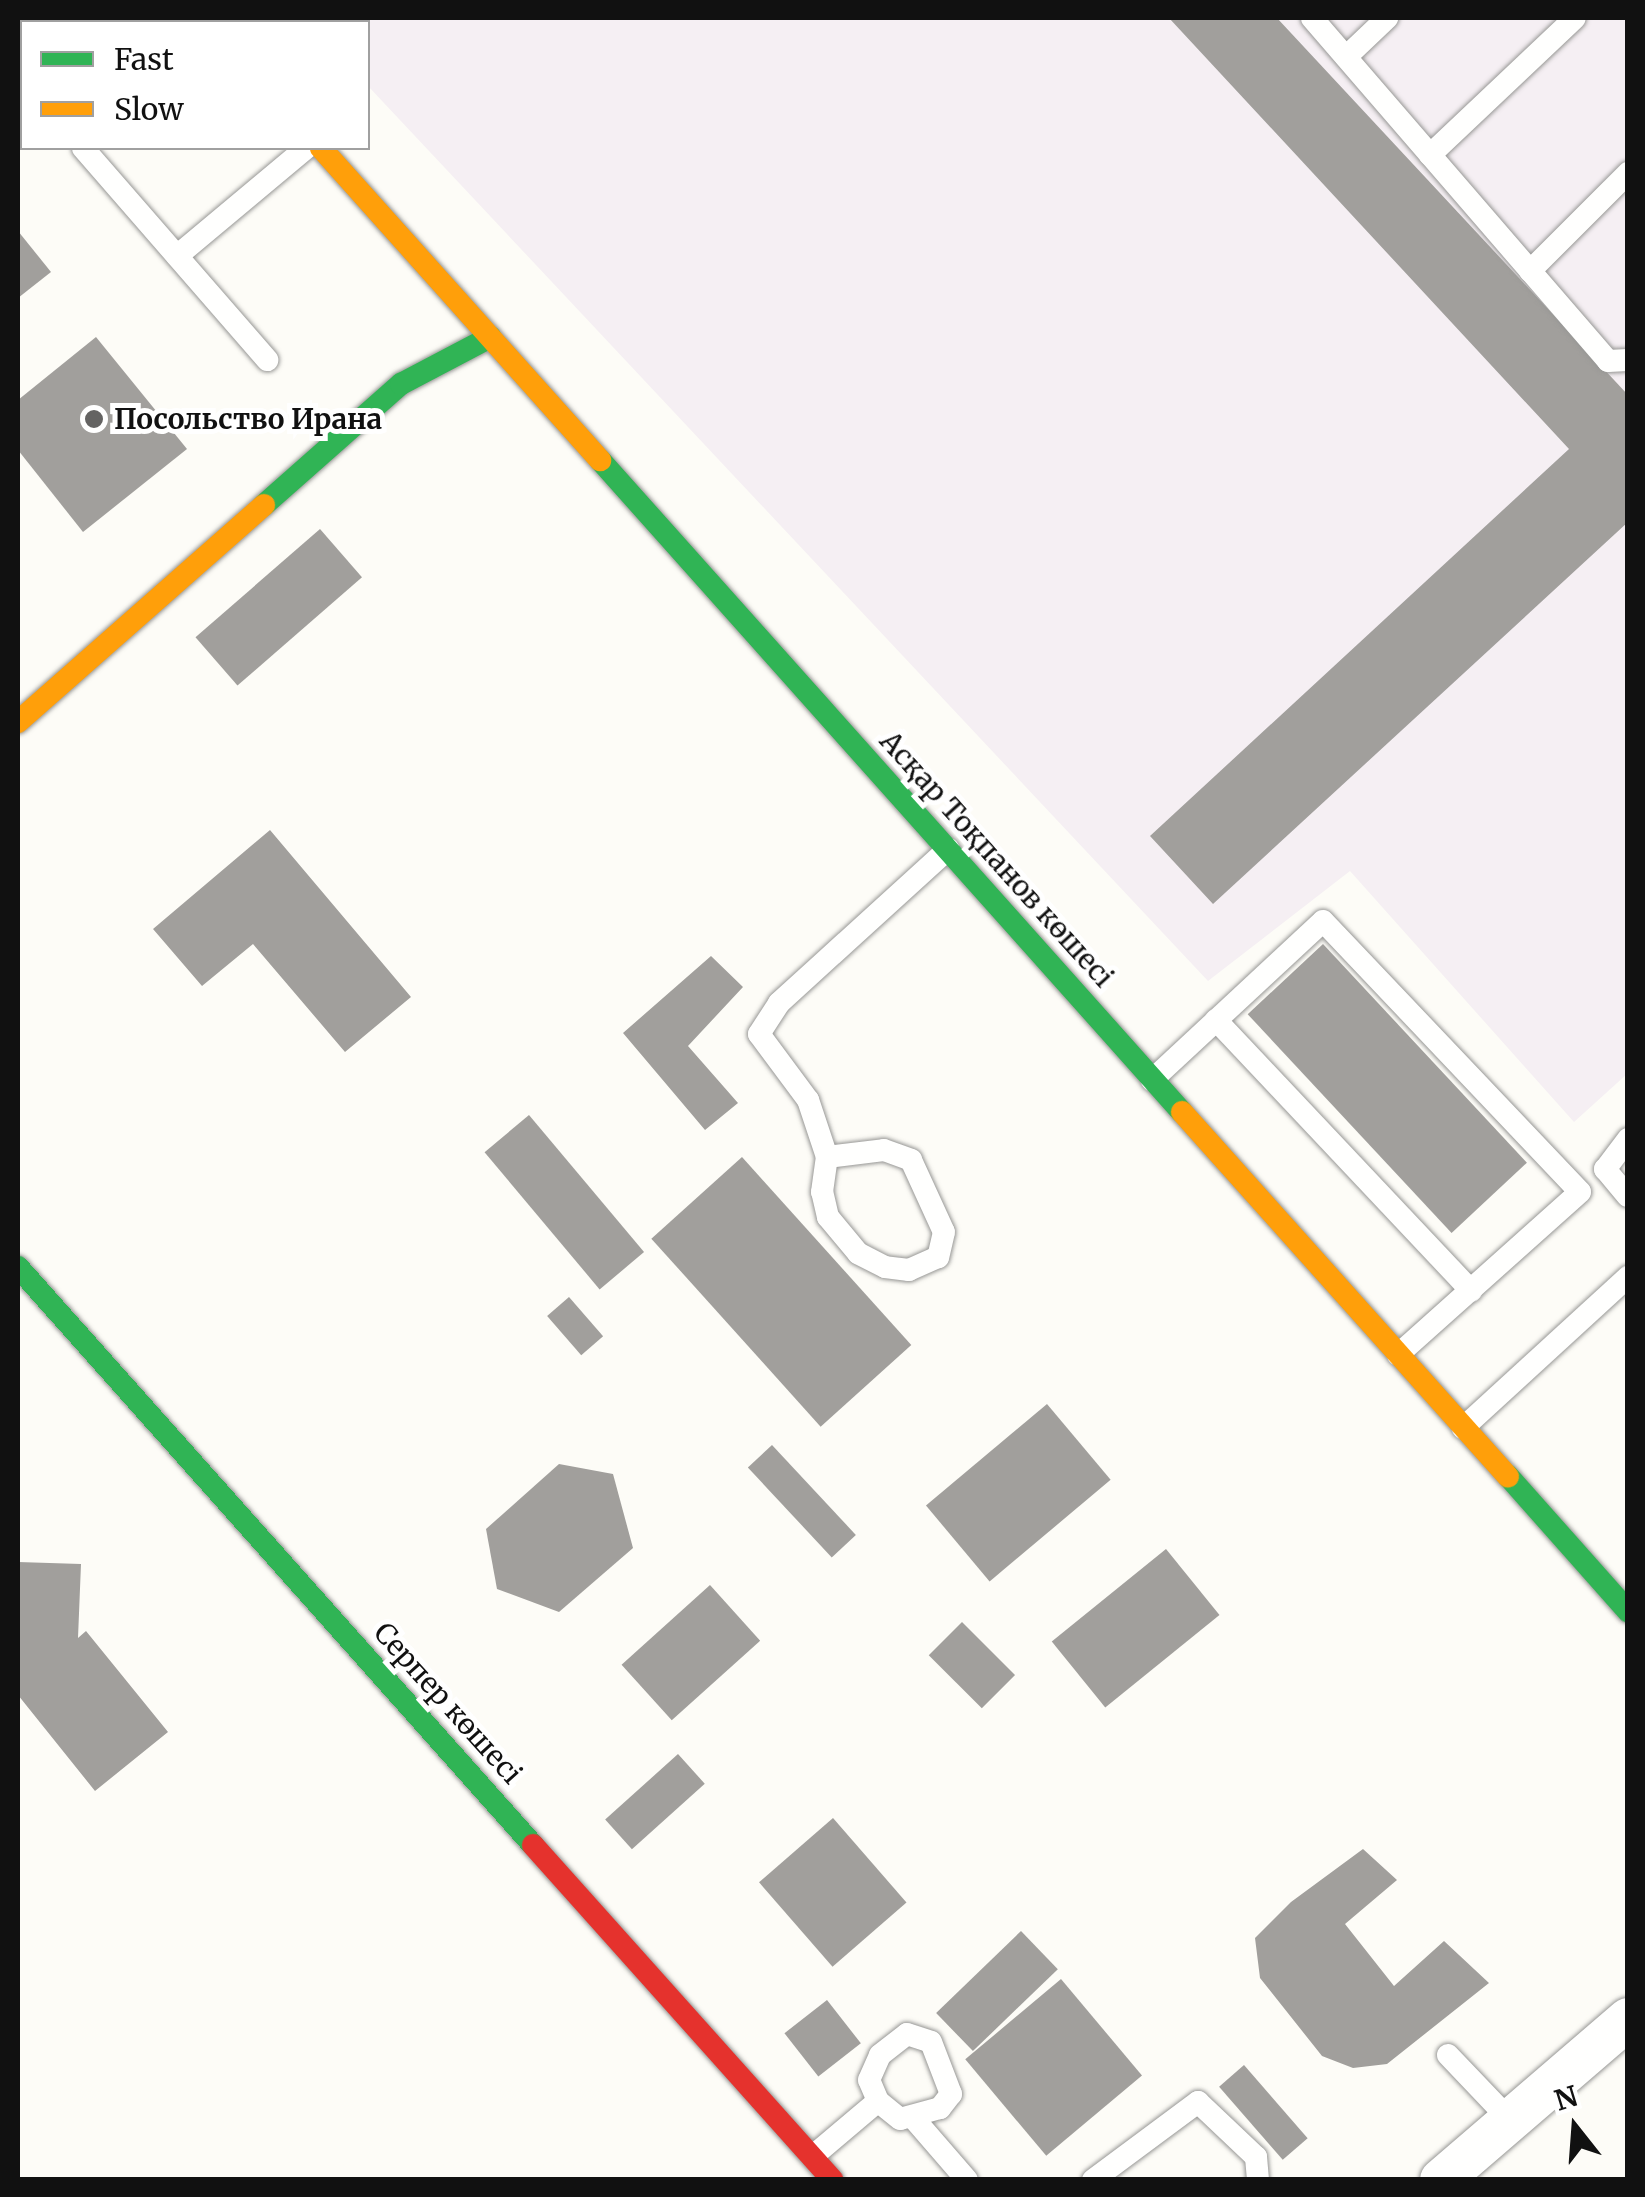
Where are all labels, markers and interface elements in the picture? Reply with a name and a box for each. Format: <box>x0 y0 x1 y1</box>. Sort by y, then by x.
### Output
legend <box>20 20 370 150</box>
text: Fast <box>114 40 174 78</box>
text: Slow <box>114 90 184 128</box>
place label: Посольство Ирана <box>114 402 382 436</box>
marker: Посольство Ирана <box>83 408 105 430</box>
street label: Асқар Тоқпанов көшесі <box>873 724 1121 994</box>
street label: Серпер көшесі <box>367 1616 529 1790</box>
north arrow <box>1525 2077 1625 2177</box>
text: N <box>1550 2078 1582 2119</box>

